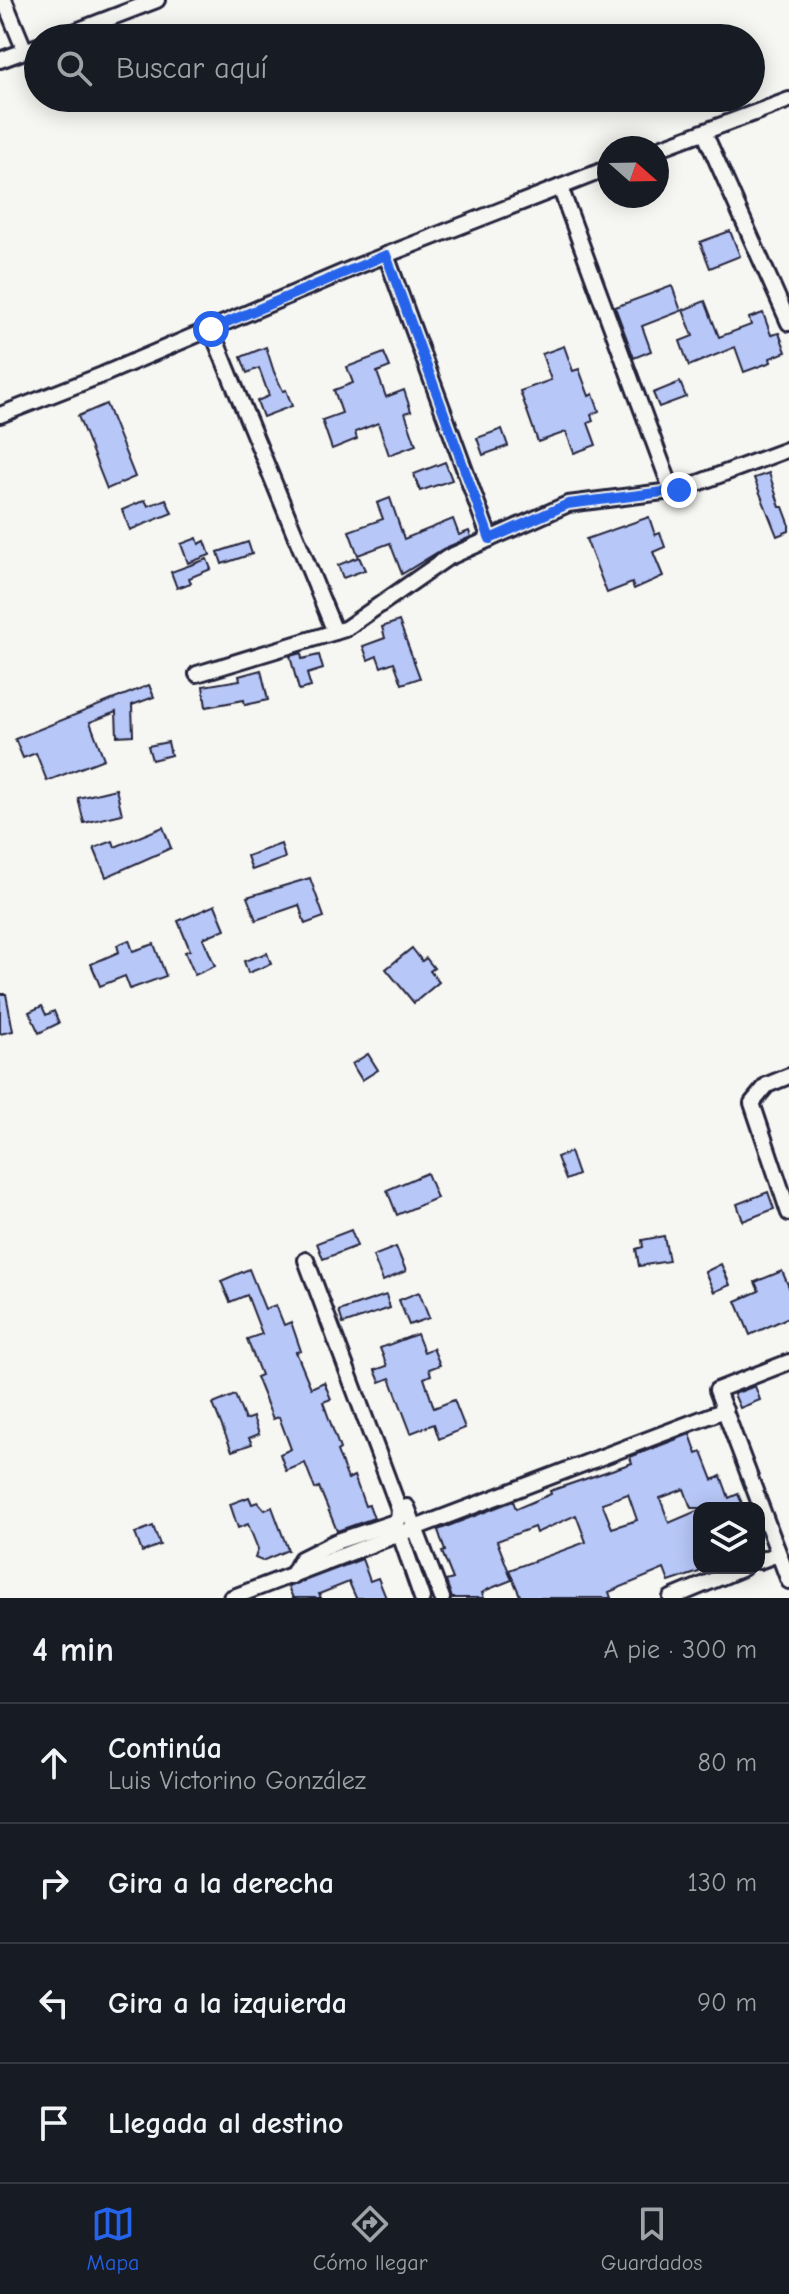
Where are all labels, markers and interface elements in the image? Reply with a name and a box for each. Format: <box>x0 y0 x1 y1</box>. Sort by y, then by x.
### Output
search box <box>24 24 765 112</box>
icon: search <box>52 46 96 90</box>
text: Buscar aquí <box>116 51 267 86</box>
north arrow <box>597 136 669 208</box>
route start <box>193 311 229 347</box>
route end <box>661 472 697 508</box>
map controls <box>693 1502 765 1574</box>
button: layers <box>693 1502 765 1574</box>
text: 4 min <box>32 1630 114 1670</box>
text: A pie · 300 m <box>604 1635 757 1665</box>
text: Continúa <box>108 1731 222 1766</box>
icon: ahead <box>32 1741 76 1785</box>
text: 80 m <box>698 1748 757 1778</box>
text: Luis Victorino González <box>108 1766 366 1796</box>
icon: right <box>32 1861 76 1905</box>
text: Gira a la derecha <box>108 1866 334 1901</box>
text: 130 m <box>688 1868 757 1898</box>
icon: left <box>32 1981 76 2025</box>
text: Gira a la izquierda <box>108 1986 347 2021</box>
text: 90 m <box>697 1988 757 2018</box>
icon: arrive <box>32 2101 76 2145</box>
text: Llegada al destino <box>108 2106 344 2141</box>
tab: Mapa <box>87 2202 139 2276</box>
tab: Cómo llegar <box>313 2202 427 2276</box>
tab: Guardados <box>601 2202 702 2276</box>

